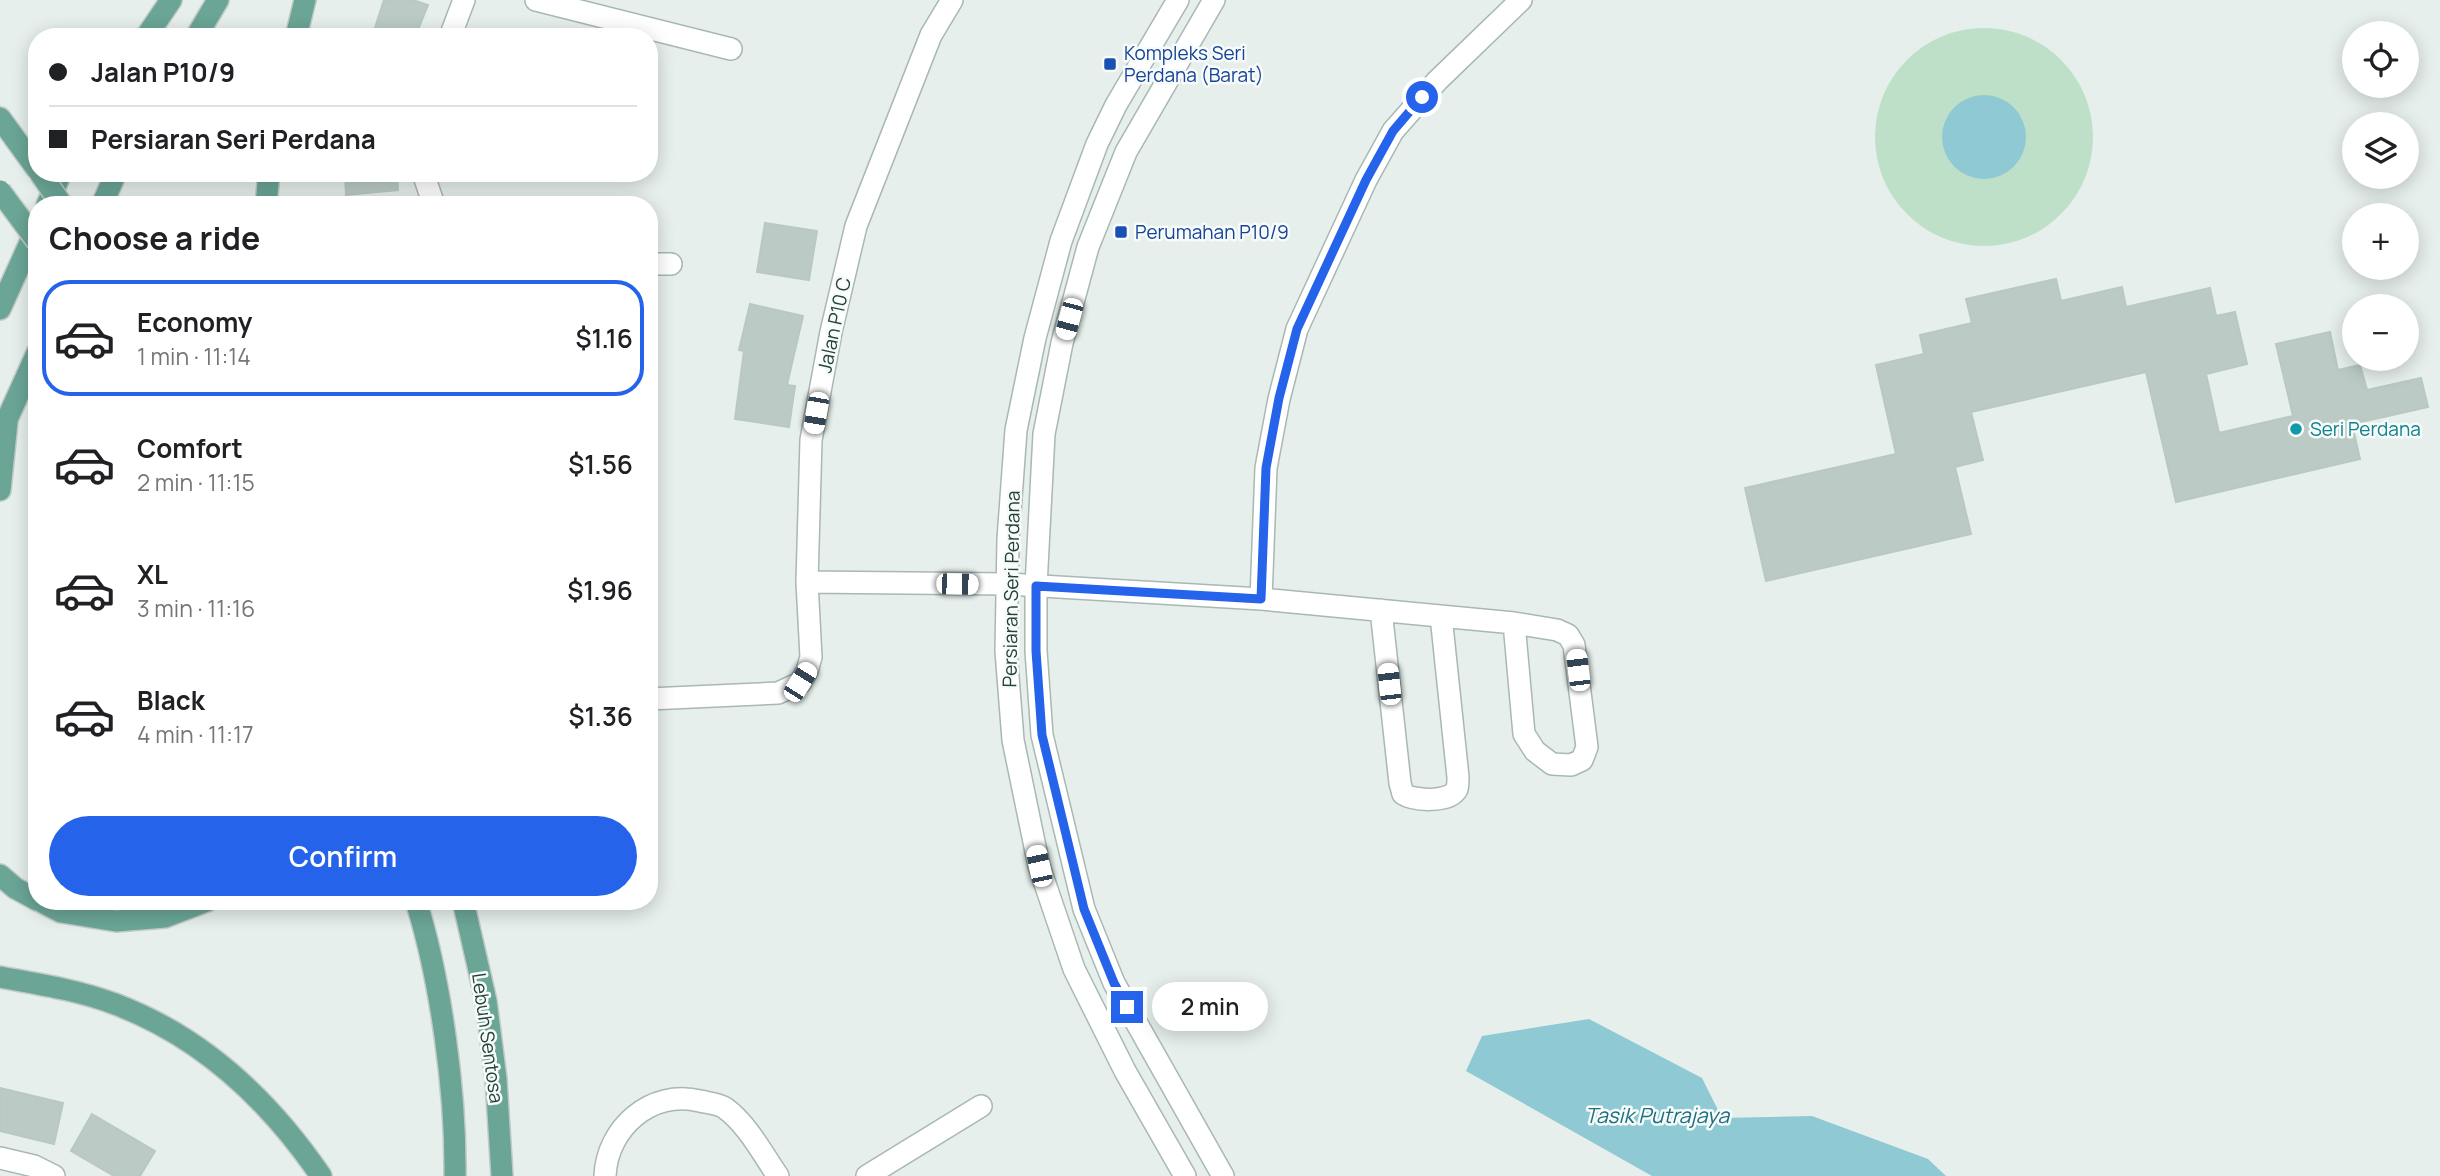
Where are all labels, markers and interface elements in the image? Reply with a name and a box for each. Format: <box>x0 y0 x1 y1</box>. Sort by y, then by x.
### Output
map controls <box>2342 21 2419 371</box>
button: locate <box>2342 21 2419 98</box>
place label: Kompleks Seri Perdana (Barat) <box>1124 40 1264 88</box>
text: Jalan P10/9 <box>91 54 235 90</box>
marker: Kompleks Seri Perdana (Barat) <box>1102 56 1118 72</box>
route start <box>1406 81 1438 113</box>
button: layers <box>2342 112 2419 189</box>
text: Persiaran Seri Perdana <box>91 121 376 157</box>
button: + <box>2342 203 2419 280</box>
text: Choose a ride <box>49 216 260 260</box>
place label: Perumahan P10/9 <box>1135 219 1289 245</box>
marker: Perumahan P10/9 <box>1113 224 1129 240</box>
street label: Jalan P10 C <box>811 275 857 375</box>
button: − <box>2342 294 2419 371</box>
car <box>1054 296 1085 342</box>
text: Economy <box>137 304 252 340</box>
icon: car <box>53 307 116 370</box>
text: $1.16 <box>576 320 633 356</box>
text: 1 min · 11:14 <box>137 340 251 372</box>
car <box>803 390 830 436</box>
place label: Seri Perdana <box>2310 416 2421 442</box>
marker: Seri Perdana <box>2288 421 2304 437</box>
text: Comfort <box>137 430 243 466</box>
icon: car <box>53 433 116 496</box>
text: $1.56 <box>568 446 633 482</box>
text: 2 min · 11:15 <box>137 466 255 498</box>
street label: Persiaran Seri Perdana <box>996 490 1026 688</box>
text: XL <box>137 556 168 592</box>
icon: car <box>53 559 116 622</box>
text: $1.96 <box>567 572 633 608</box>
car <box>936 573 979 595</box>
text: 3 min · 11:16 <box>137 592 255 624</box>
car <box>1566 648 1591 692</box>
car <box>780 659 821 705</box>
car <box>1377 662 1402 706</box>
text: Black <box>137 682 205 718</box>
icon: car <box>53 685 116 748</box>
text: $1.36 <box>569 698 633 734</box>
text: 4 min · 11:17 <box>137 718 253 750</box>
button: Confirm <box>49 816 637 896</box>
car <box>1025 843 1054 889</box>
street label: Lebuh Sentosa <box>466 971 510 1105</box>
callout: 2 min <box>1152 982 1267 1032</box>
text: 2 min <box>1181 990 1239 1022</box>
route end <box>1111 991 1143 1023</box>
water label: Tasik Putrajaya <box>1585 1101 1730 1129</box>

